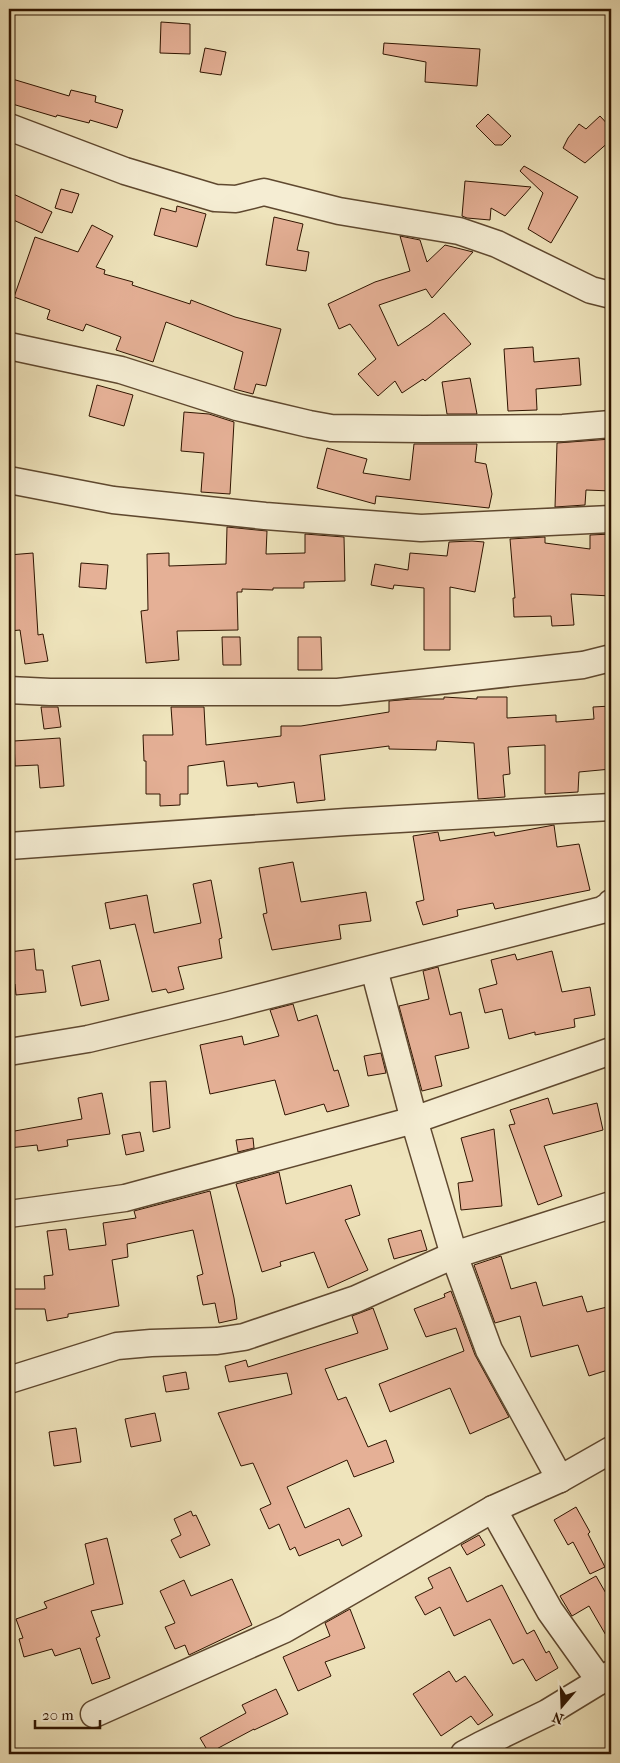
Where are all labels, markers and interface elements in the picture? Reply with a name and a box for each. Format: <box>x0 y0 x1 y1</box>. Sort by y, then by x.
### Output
north arrow <box>538 1680 588 1730</box>
scale bar <box>35 1698 100 1730</box>
text: 20 m <box>42 1706 74 1724</box>
text: N <box>550 1708 566 1728</box>

